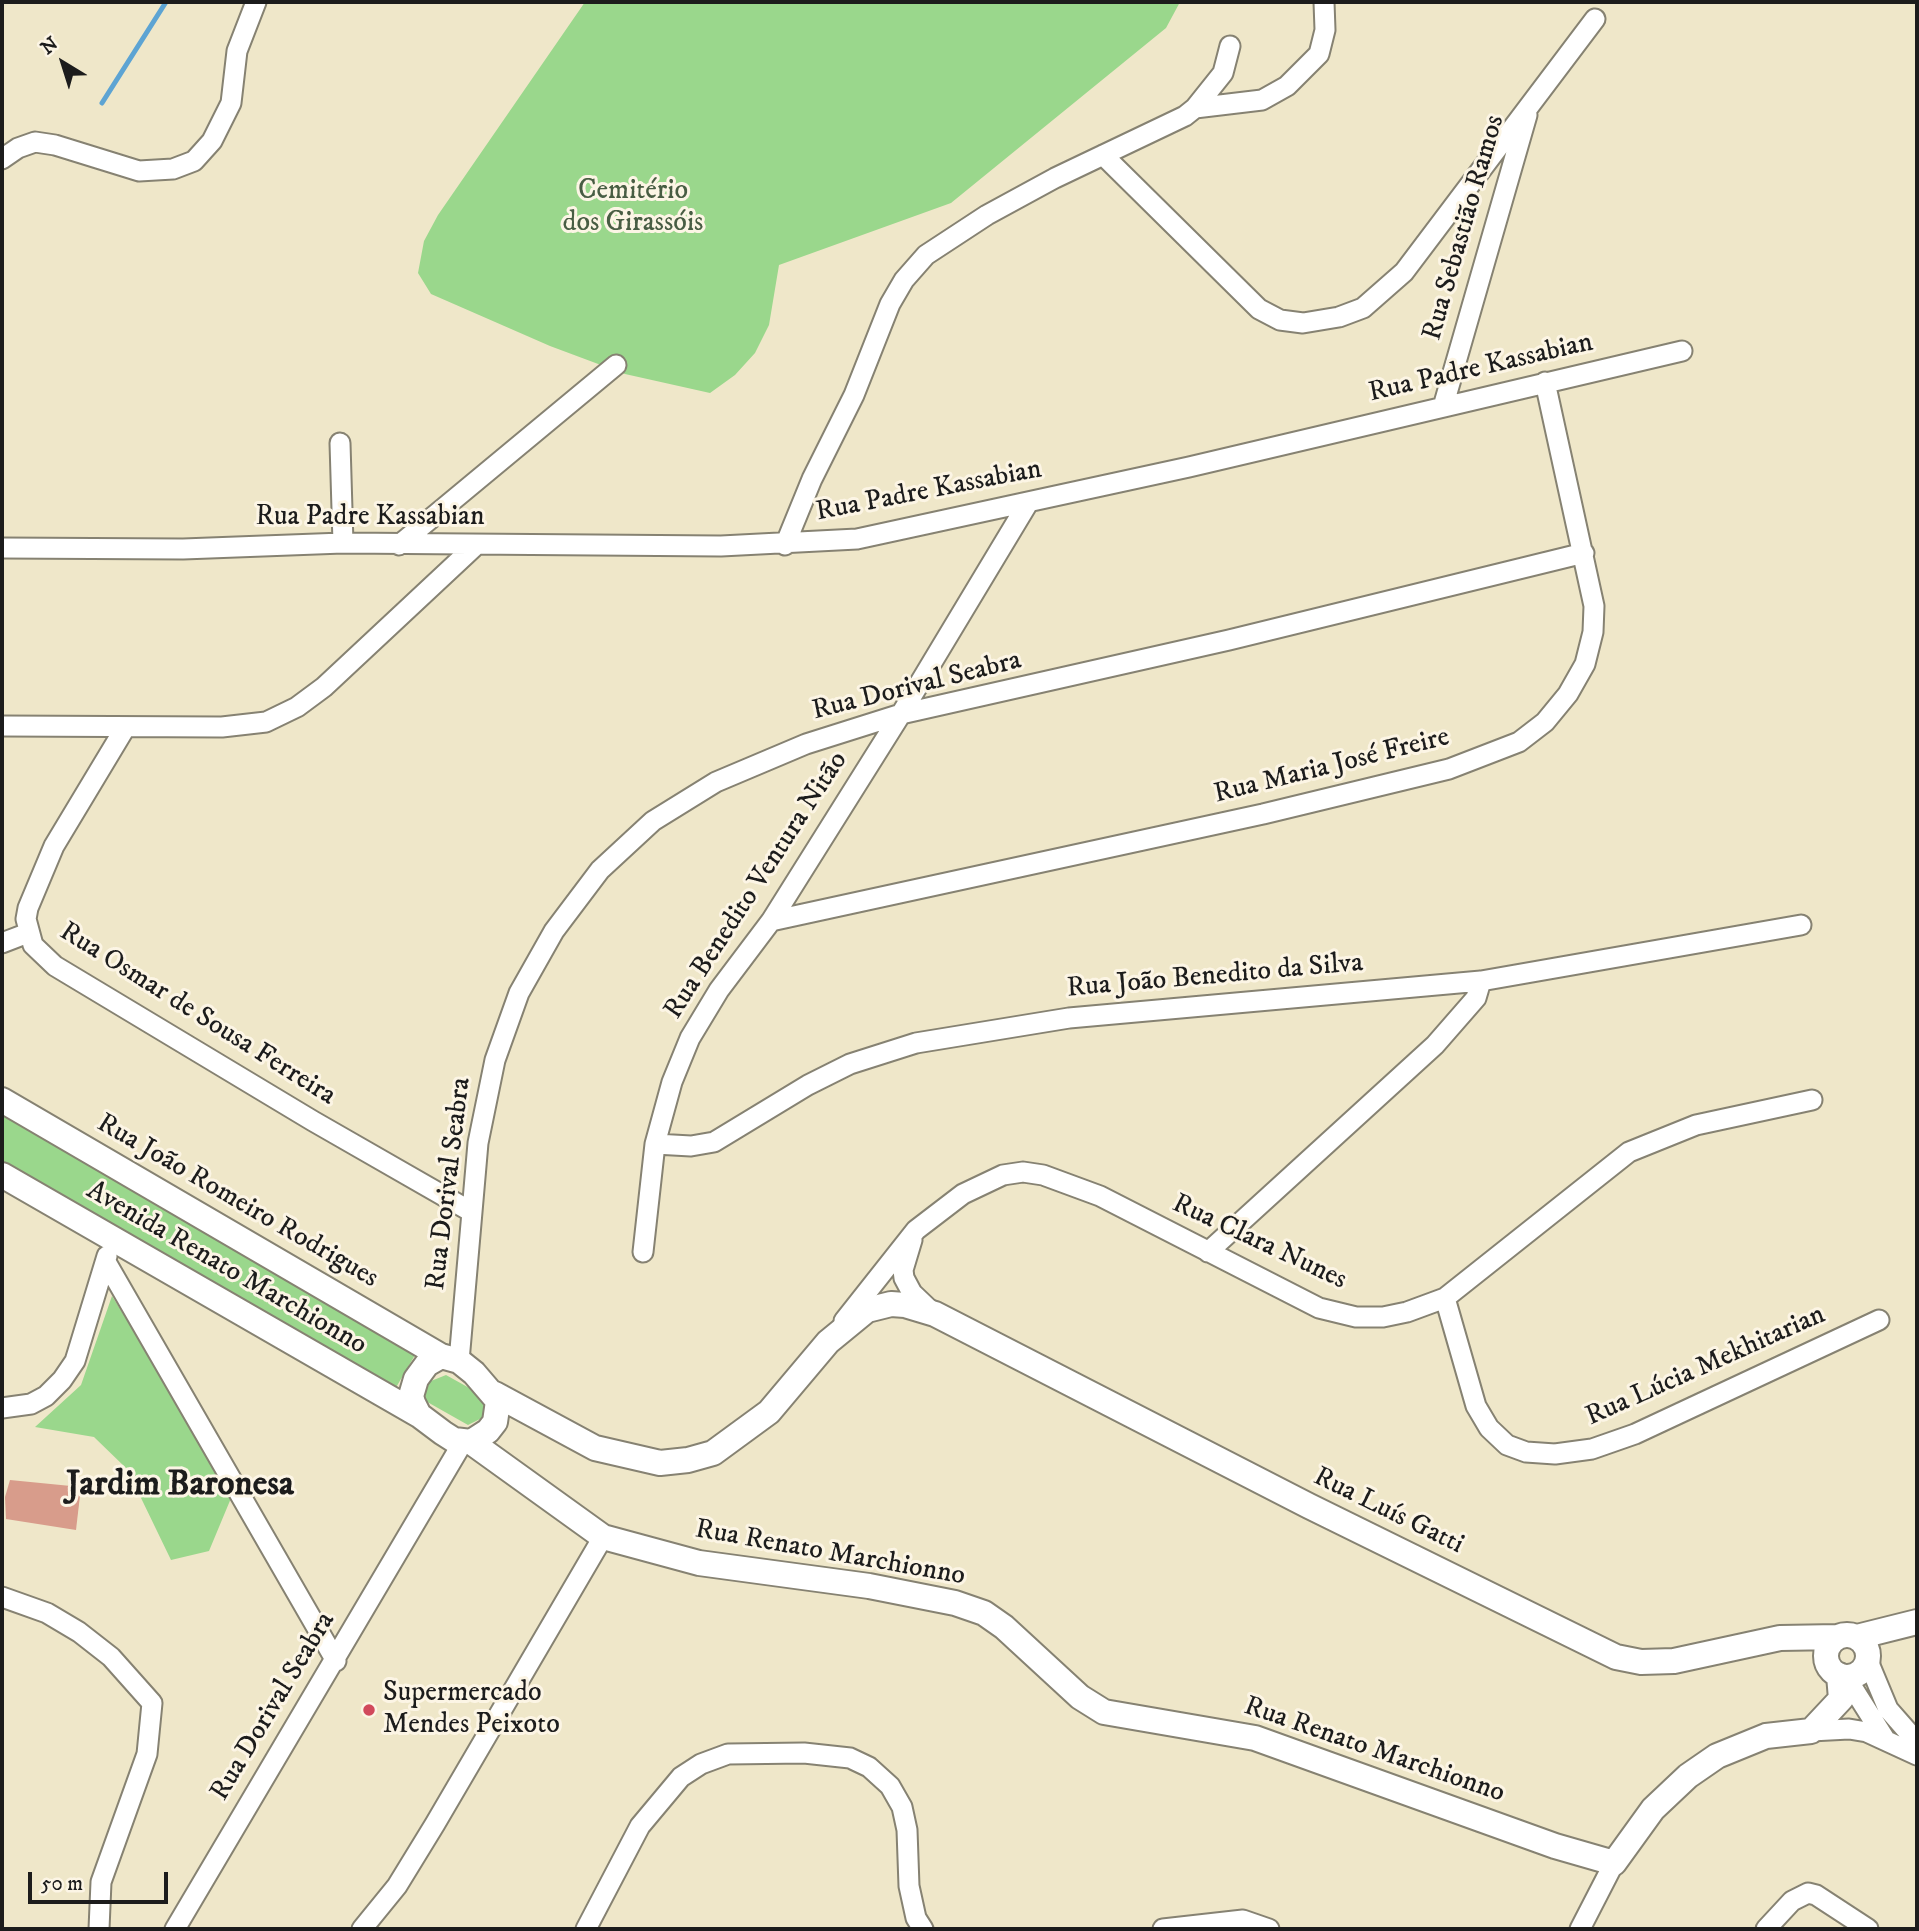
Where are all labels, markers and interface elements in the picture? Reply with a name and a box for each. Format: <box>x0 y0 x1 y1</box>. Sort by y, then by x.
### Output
north arrow <box>28 28 98 98</box>
text: N <box>37 32 63 60</box>
street label: Rua Sebastião Ramos <box>1417 111 1513 345</box>
park label: Cemitério dos Girassóis <box>563 175 703 241</box>
street label: Rua Padre Kassabian <box>1366 327 1596 411</box>
street label: Rua Padre Kassabian <box>813 454 1045 530</box>
street label: Rua Padre Kassabian <box>255 501 485 535</box>
street label: Rua Dorival Seabra <box>809 645 1025 729</box>
street label: Rua Maria José Freire <box>1211 722 1453 812</box>
street label: Rua Benedito Ventura Nitão <box>658 746 856 1026</box>
street label: Rua Osmar de Sousa Ferreira <box>53 916 341 1114</box>
street label: Rua João Benedito da Silva <box>1066 947 1364 1007</box>
street label: Rua Dorival Seabra <box>420 1076 480 1292</box>
street label: Rua João Romeiro Rodrigues <box>90 1108 384 1296</box>
street label: Avenida Renato Marchionno <box>80 1175 372 1363</box>
street label: Rua Clara Nunes <box>1166 1188 1352 1298</box>
street label: Rua Lúcia Mekhitarian <box>1581 1299 1831 1435</box>
street label: Rua Luís Gatti <box>1307 1461 1469 1563</box>
district label: Jardim Baronesa <box>66 1466 294 1508</box>
street label: Rua Renato Marchionno <box>692 1514 968 1594</box>
street label: Rua Dorival Seabra <box>204 1607 344 1807</box>
place label: Supermercado Mendes Peixoto <box>383 1677 560 1743</box>
street label: Rua Renato Marchionno <box>1239 1691 1509 1811</box>
marker: Supermercado Mendes Peixoto <box>361 1702 377 1718</box>
scale bar <box>32 1857 172 1901</box>
text: 50 m <box>41 1871 83 1897</box>

